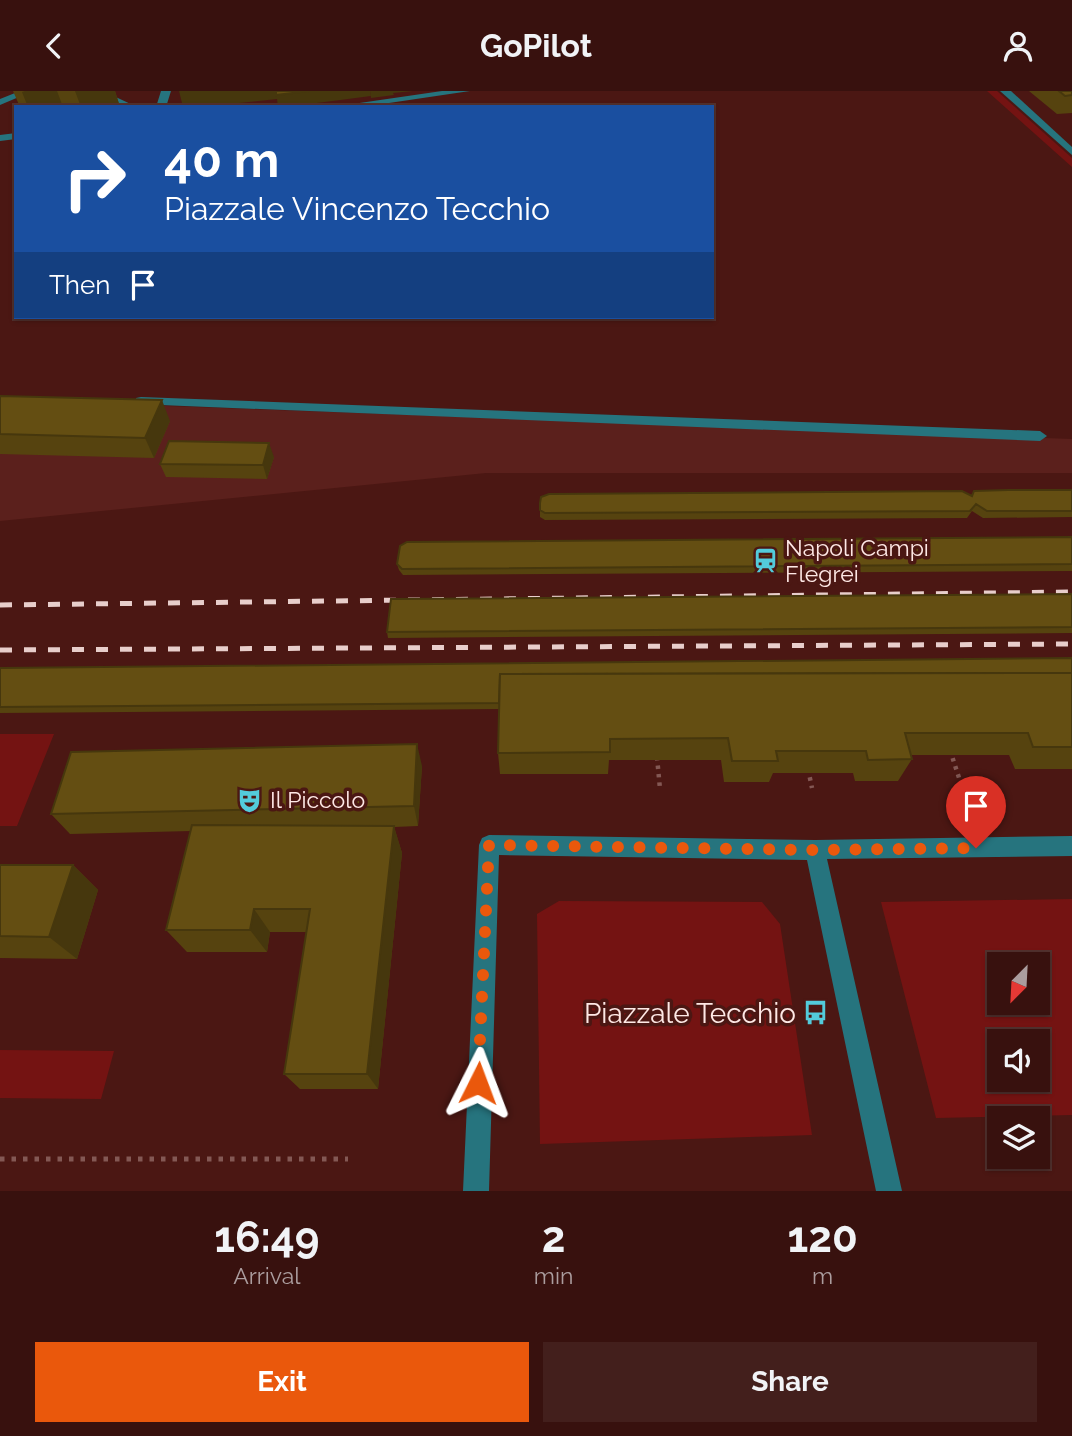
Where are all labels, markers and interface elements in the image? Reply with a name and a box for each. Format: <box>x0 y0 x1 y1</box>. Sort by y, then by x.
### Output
icon: back <box>35 27 73 65</box>
text: GoPilot <box>480 27 592 64</box>
icon: person <box>999 27 1037 65</box>
text: 40 m <box>164 131 279 188</box>
icon: right <box>49 133 140 224</box>
text: Piazzale Vincenzo Tecchio <box>164 190 550 227</box>
icon: arrive <box>124 266 162 304</box>
text: Then <box>49 270 110 300</box>
place label: Napoli Campi Flegrei <box>785 534 929 587</box>
station icon: Napoli Campi Flegrei <box>751 547 779 575</box>
pin <box>946 776 1006 848</box>
theatre icon: Il Piccolo <box>236 786 264 814</box>
place label: Il Piccolo <box>270 786 365 813</box>
icon: arrive <box>957 787 995 825</box>
north arrow <box>987 952 1050 1015</box>
map controls <box>987 952 1050 1169</box>
place label: Piazzale Tecchio <box>584 997 796 1030</box>
bus stop icon: Piazzale Tecchio <box>802 999 830 1027</box>
button: sound <box>987 1029 1050 1092</box>
position arrow <box>441 1046 515 1120</box>
button: layers <box>987 1106 1050 1169</box>
text: 16:49 <box>214 1213 320 1262</box>
text: 2 <box>542 1213 565 1262</box>
text: 120 <box>788 1213 858 1262</box>
text: Arrival <box>233 1262 301 1289</box>
text: min <box>534 1262 573 1289</box>
text: m <box>812 1262 833 1289</box>
button: Exit <box>35 1342 529 1422</box>
button: Share <box>543 1342 1037 1422</box>

